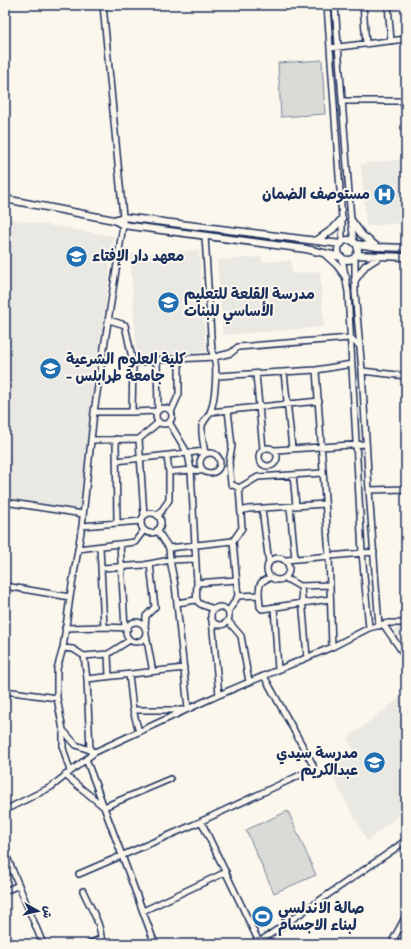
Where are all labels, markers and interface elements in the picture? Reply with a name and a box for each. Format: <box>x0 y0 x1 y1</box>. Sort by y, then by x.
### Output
hospital icon: مستوصف الضمان <box>372 181 398 207</box>
place label: مستوصف الضمان <box>262 183 370 204</box>
school or university icon: معهد دار الإفتاء <box>63 243 89 269</box>
place label: معهد دار الإفتاء <box>92 245 184 266</box>
place label: مدرسة القلعة للتعليم الأساسي للبنات <box>184 283 315 325</box>
school or university icon: مدرسة القلعة للتعليم الأساسي للبنات <box>155 290 181 316</box>
place label: كلية العلوم الشرعية - جامعة طرابلس <box>66 348 186 386</box>
school or university icon: كلية العلوم الشرعية - جامعة طرابلس <box>38 355 64 381</box>
place label: مدرسة سيدي عبدالكريم <box>276 742 358 781</box>
school or university icon: مدرسة سيدي عبدالكريم <box>361 749 387 775</box>
north arrow <box>18 891 58 931</box>
place label: صالة الاندلسي لبناء الاجسام <box>278 897 365 936</box>
sports icon: صالة الاندلسي لبناء الاجسام <box>250 904 276 930</box>
text: ش <box>40 905 56 919</box>

